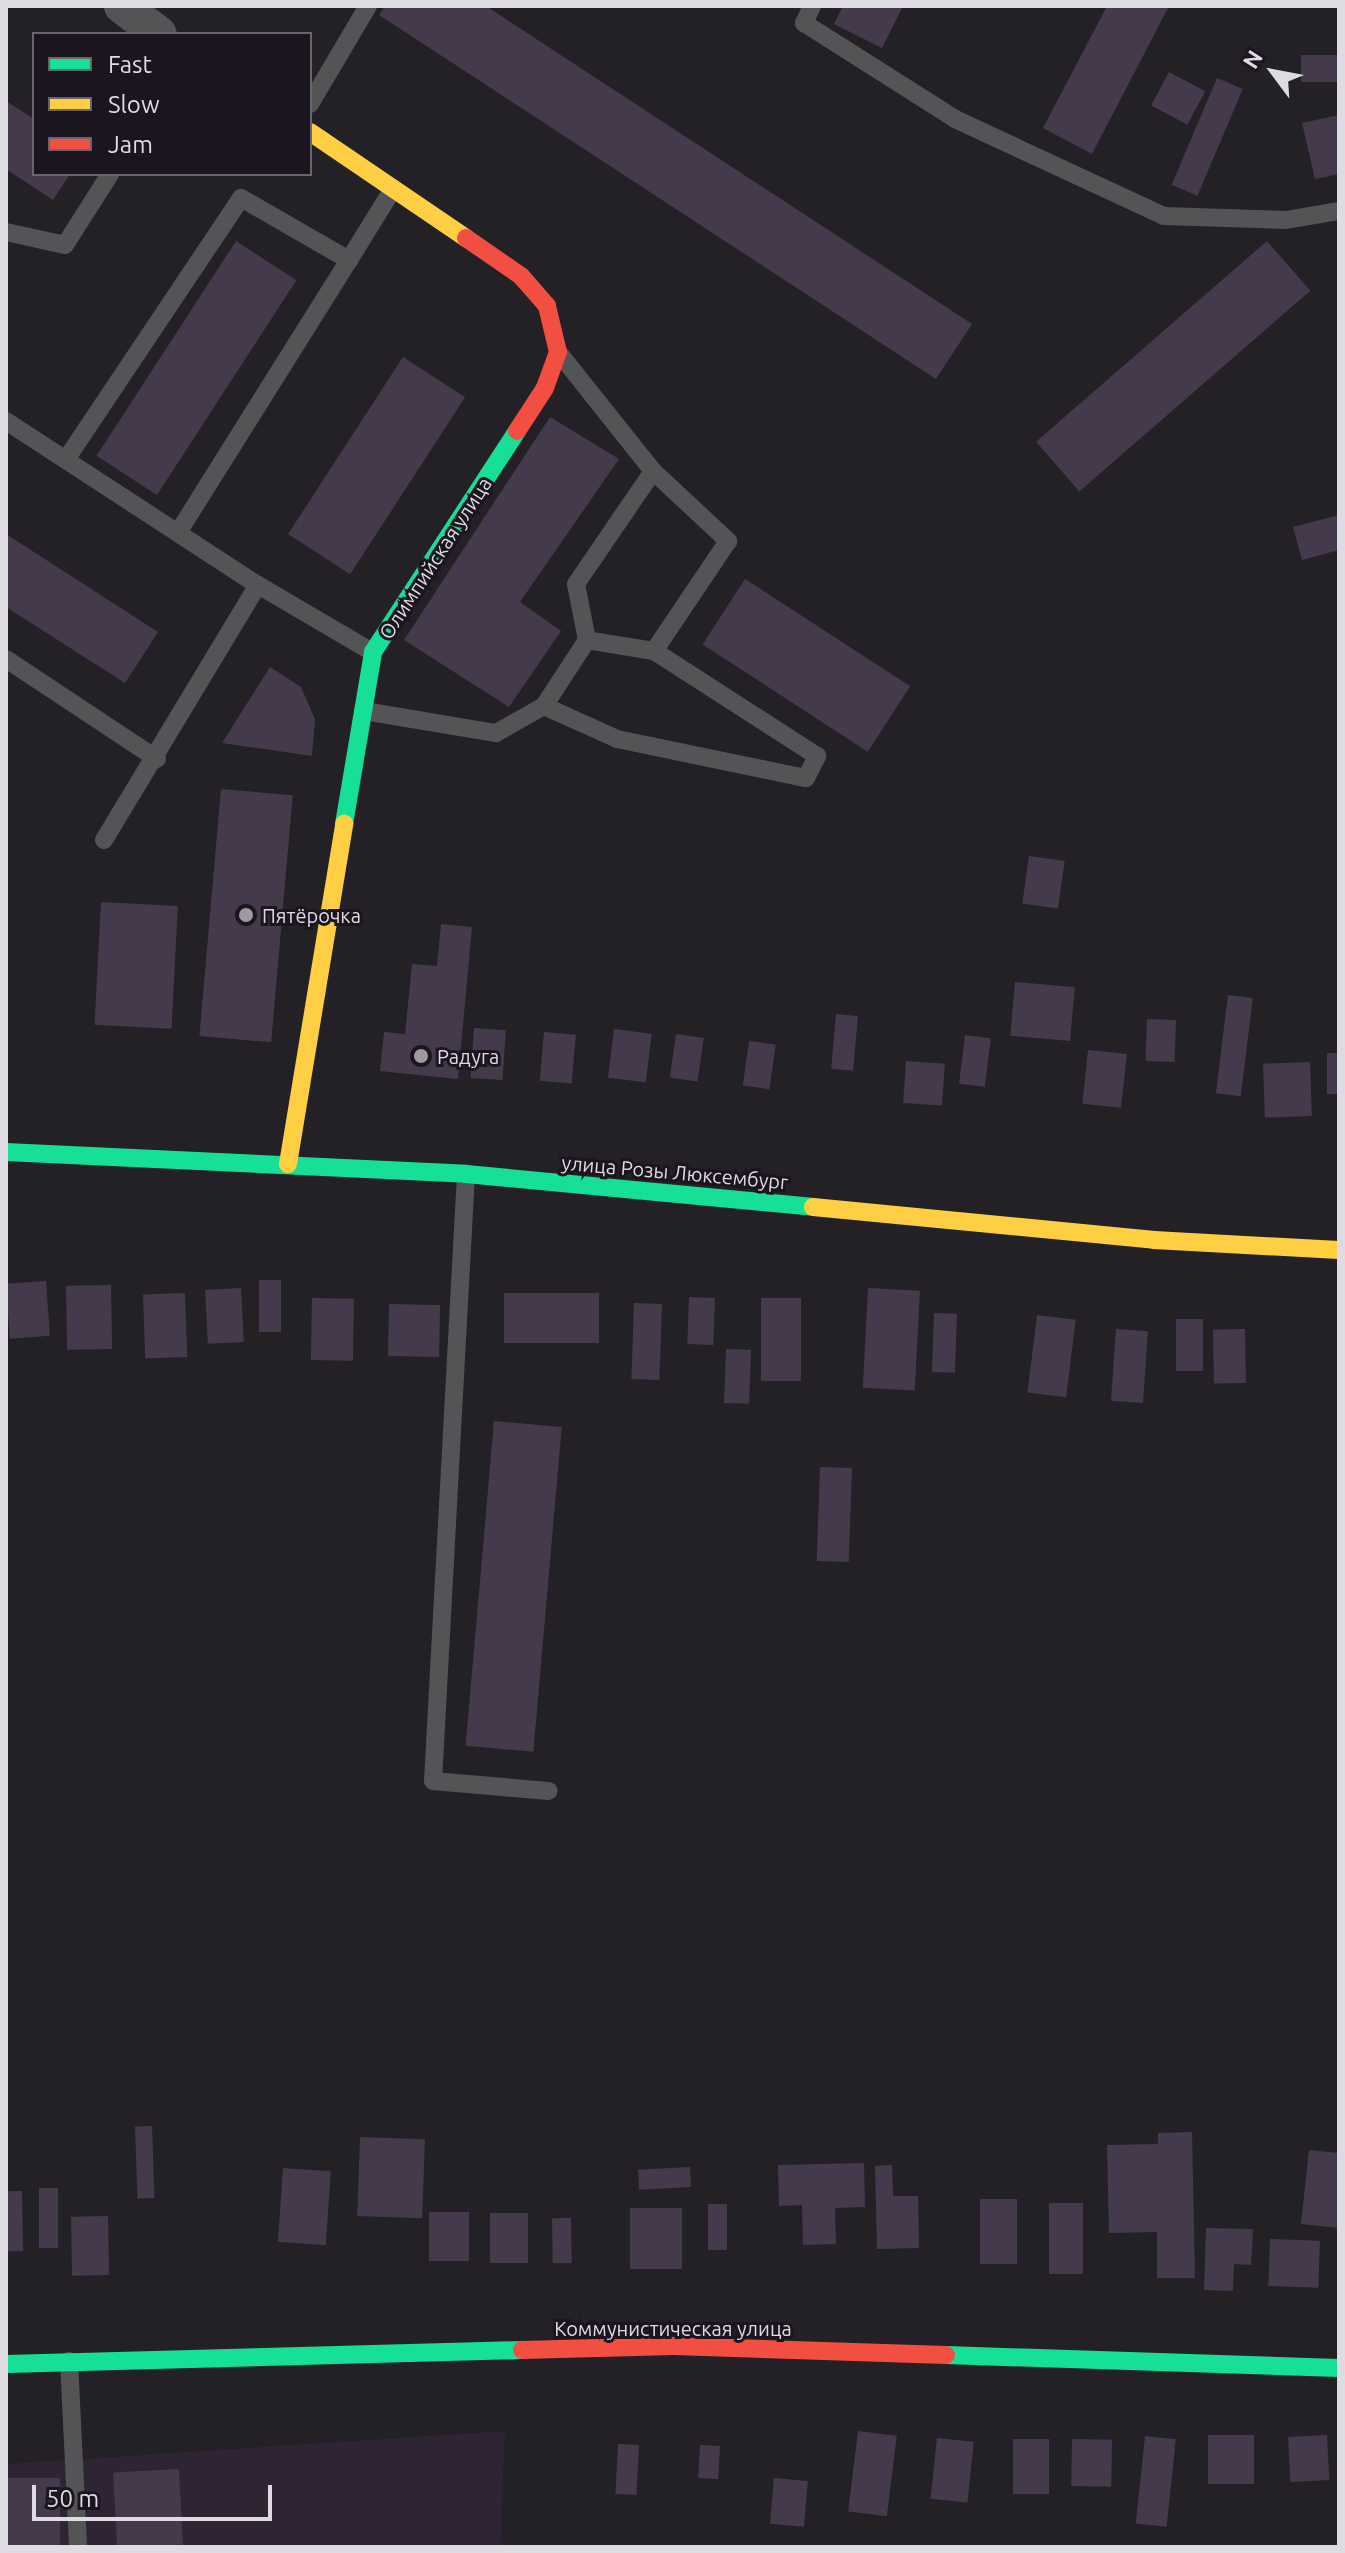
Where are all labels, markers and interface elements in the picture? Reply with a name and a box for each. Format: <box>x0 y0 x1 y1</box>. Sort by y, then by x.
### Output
legend <box>32 32 312 176</box>
north arrow <box>1233 32 1313 112</box>
text: N <box>1237 45 1267 73</box>
text: Fast <box>108 51 152 78</box>
text: Slow <box>108 91 160 118</box>
text: Jam <box>108 131 153 158</box>
street label: Олимпийская улица <box>374 472 496 644</box>
place label: Пятёрочка <box>262 903 361 927</box>
marker: Пятёрочка <box>237 906 255 924</box>
place label: Радуга <box>437 1044 499 1068</box>
marker: Радуга <box>412 1047 430 1065</box>
street label: улица Розы Люксембург <box>561 1150 789 1194</box>
street label: Коммунистическая улица <box>554 2316 792 2340</box>
scale bar <box>36 2469 276 2519</box>
text: 50 m <box>46 2485 99 2512</box>

